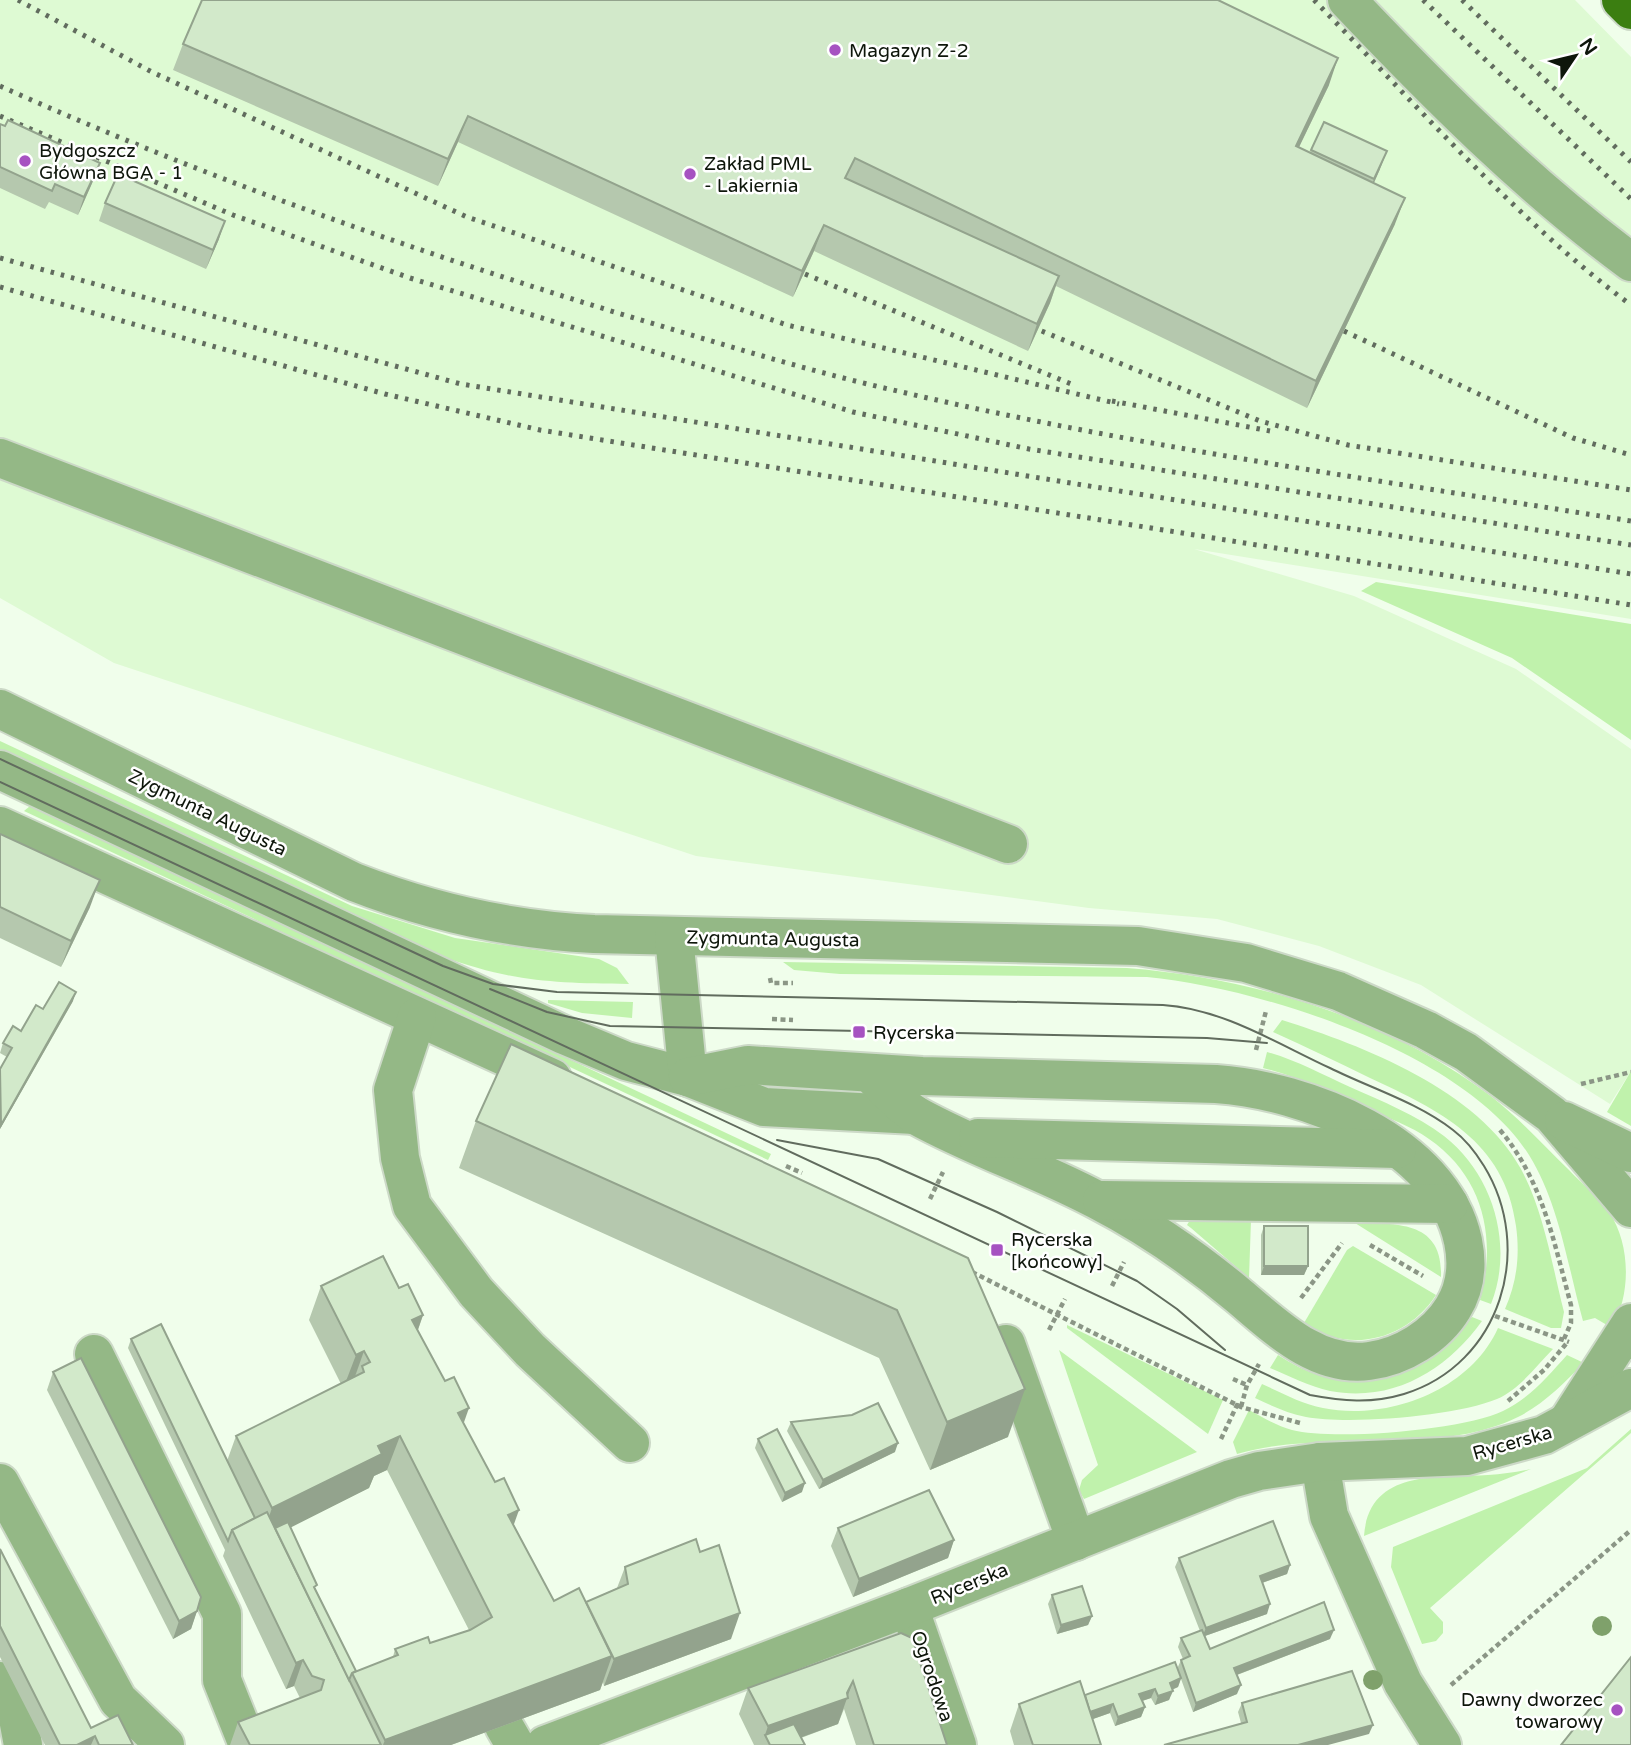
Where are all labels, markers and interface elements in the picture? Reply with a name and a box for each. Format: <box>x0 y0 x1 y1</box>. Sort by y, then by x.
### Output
north arrow <box>1540 21 1610 91</box>
text: N <box>1575 34 1601 59</box>
place label: Magazyn Z-2 <box>849 40 969 62</box>
marker: Magazyn Z-2 <box>827 42 843 58</box>
place label: Bydgoszcz Główna BGA - 1 <box>39 140 183 184</box>
marker: Bydgoszcz Główna BGA - 1 <box>17 153 33 169</box>
place label: Zakład PML - Lakiernia <box>704 153 812 197</box>
marker: Zakład PML - Lakiernia <box>682 166 698 182</box>
street label: Zygmunta Augusta <box>125 765 290 861</box>
street label: Zygmunta Augusta <box>686 926 860 952</box>
place label: Rycerska <box>873 1022 955 1044</box>
marker: Rycerska <box>851 1024 867 1040</box>
place label: Rycerska [końcowy] <box>1011 1229 1103 1273</box>
marker: Rycerska [końcowy] <box>989 1242 1005 1258</box>
street label: Rycerska <box>1470 1421 1555 1465</box>
street label: Rycerska <box>927 1558 1011 1609</box>
street label: Ogrodowa <box>906 1628 958 1725</box>
place label: Dawny dworzec towarowy <box>1461 1689 1603 1733</box>
marker: Dawny dworzec towarowy <box>1609 1702 1625 1718</box>

